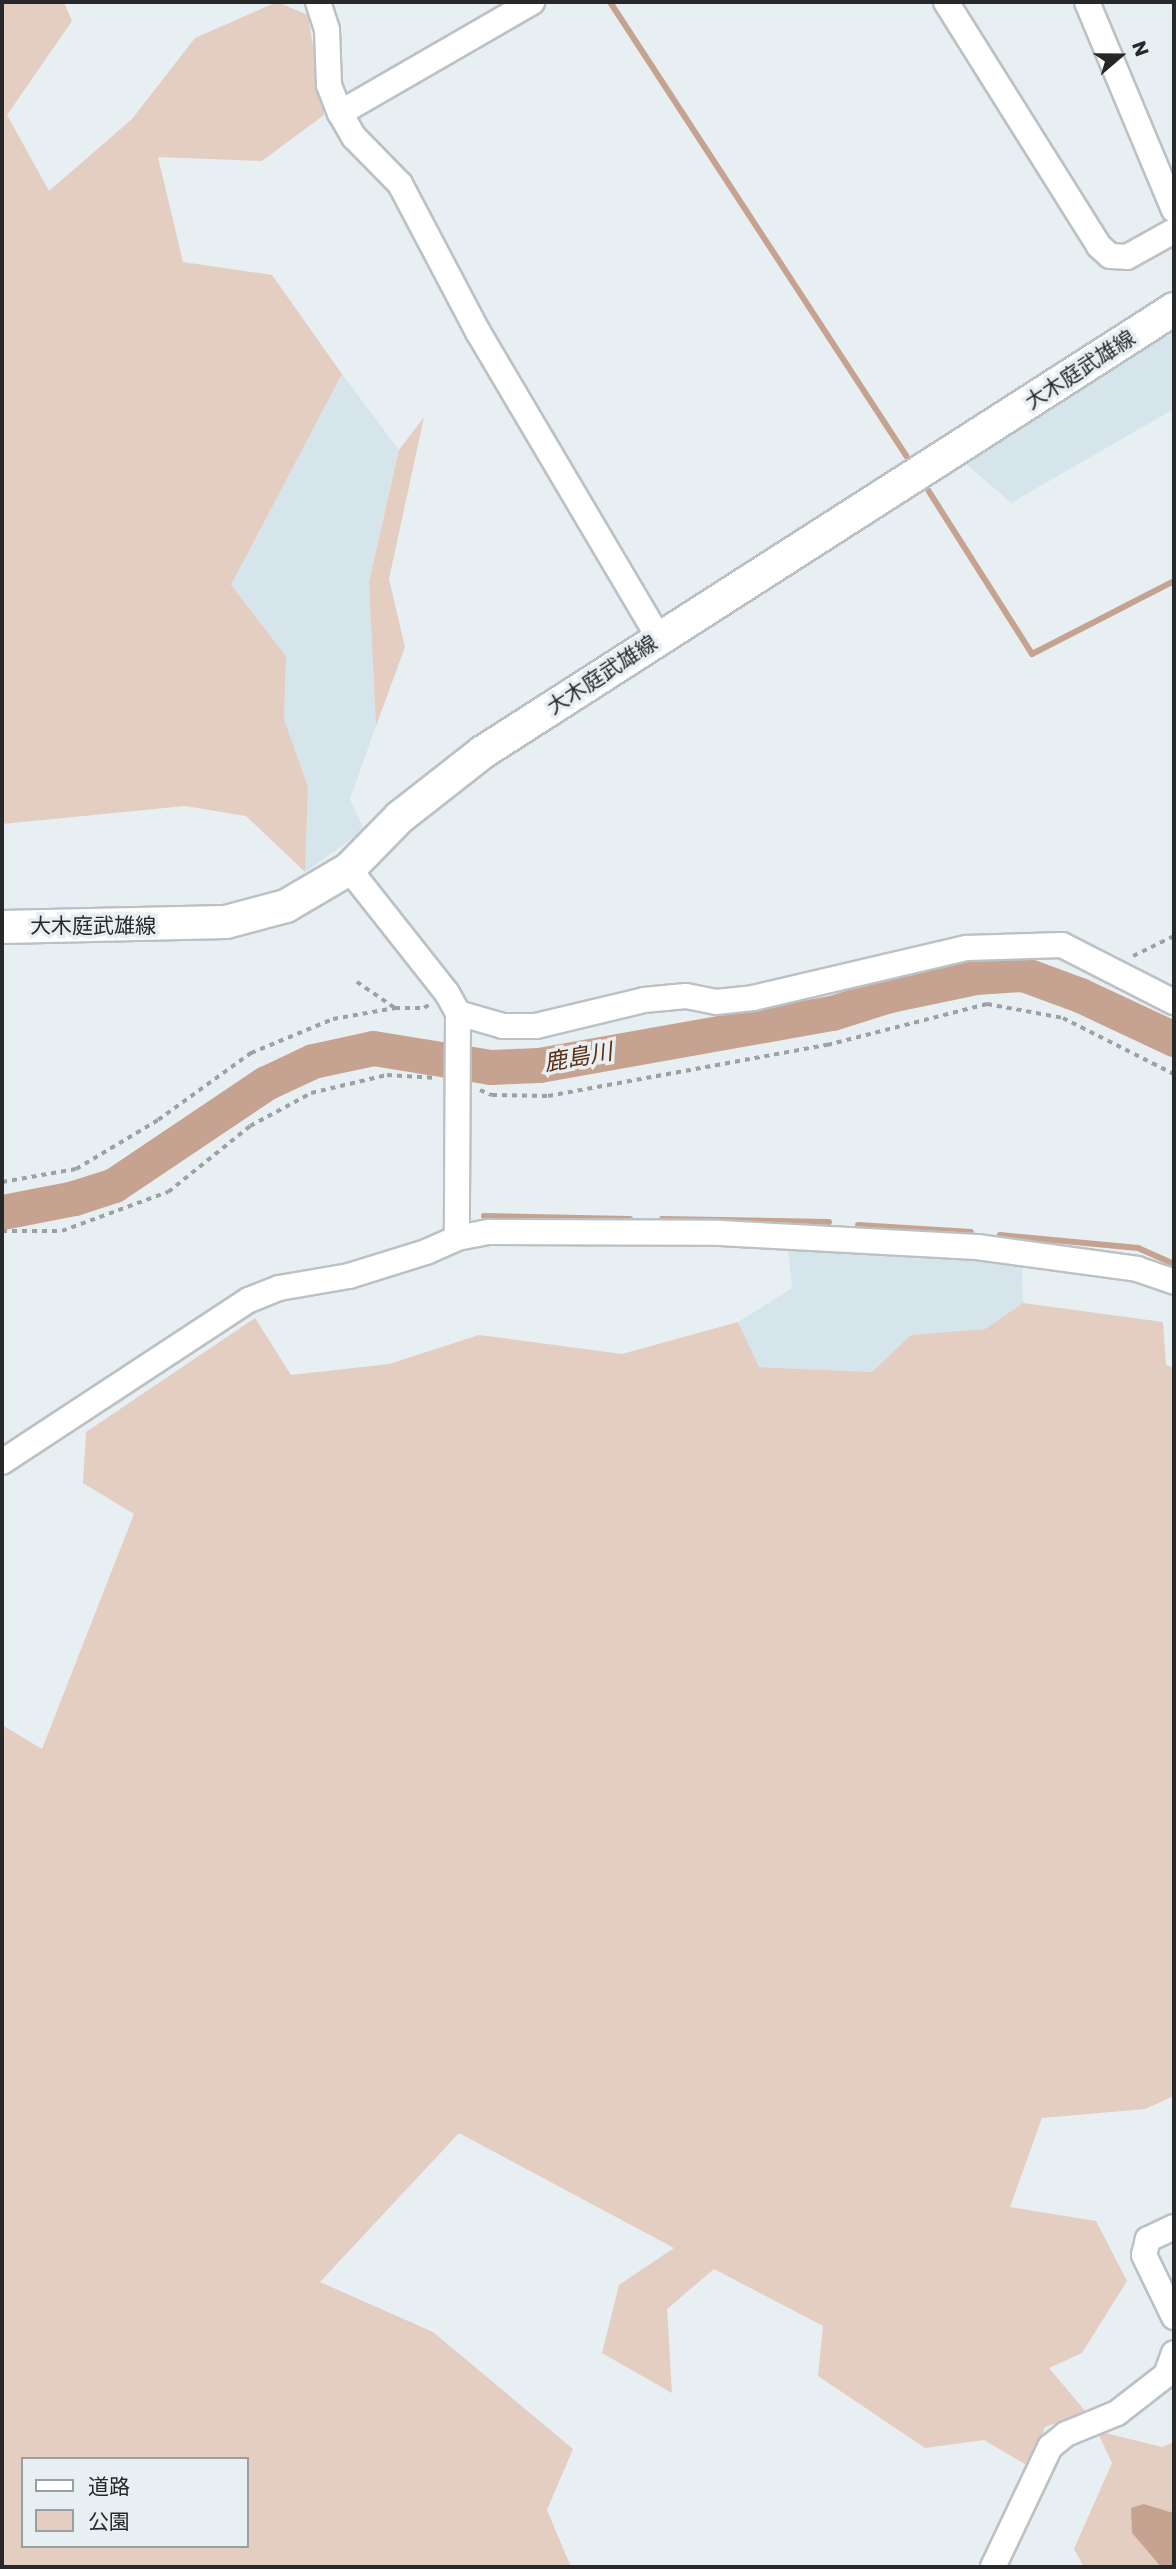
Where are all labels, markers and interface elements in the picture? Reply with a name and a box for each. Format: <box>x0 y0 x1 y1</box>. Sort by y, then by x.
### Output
north arrow <box>1085 21 1155 91</box>
text: N <box>1125 37 1155 60</box>
street label: 大木庭武雄線 <box>1020 325 1140 415</box>
street label: 大木庭武雄線 <box>542 630 662 720</box>
street label: 大木庭武雄線 <box>30 913 156 939</box>
water label: 鹿島川 <box>542 1037 614 1077</box>
legend <box>21 2457 248 2548</box>
text: 道路 <box>88 2472 130 2501</box>
text: 公園 <box>88 2507 130 2536</box>

